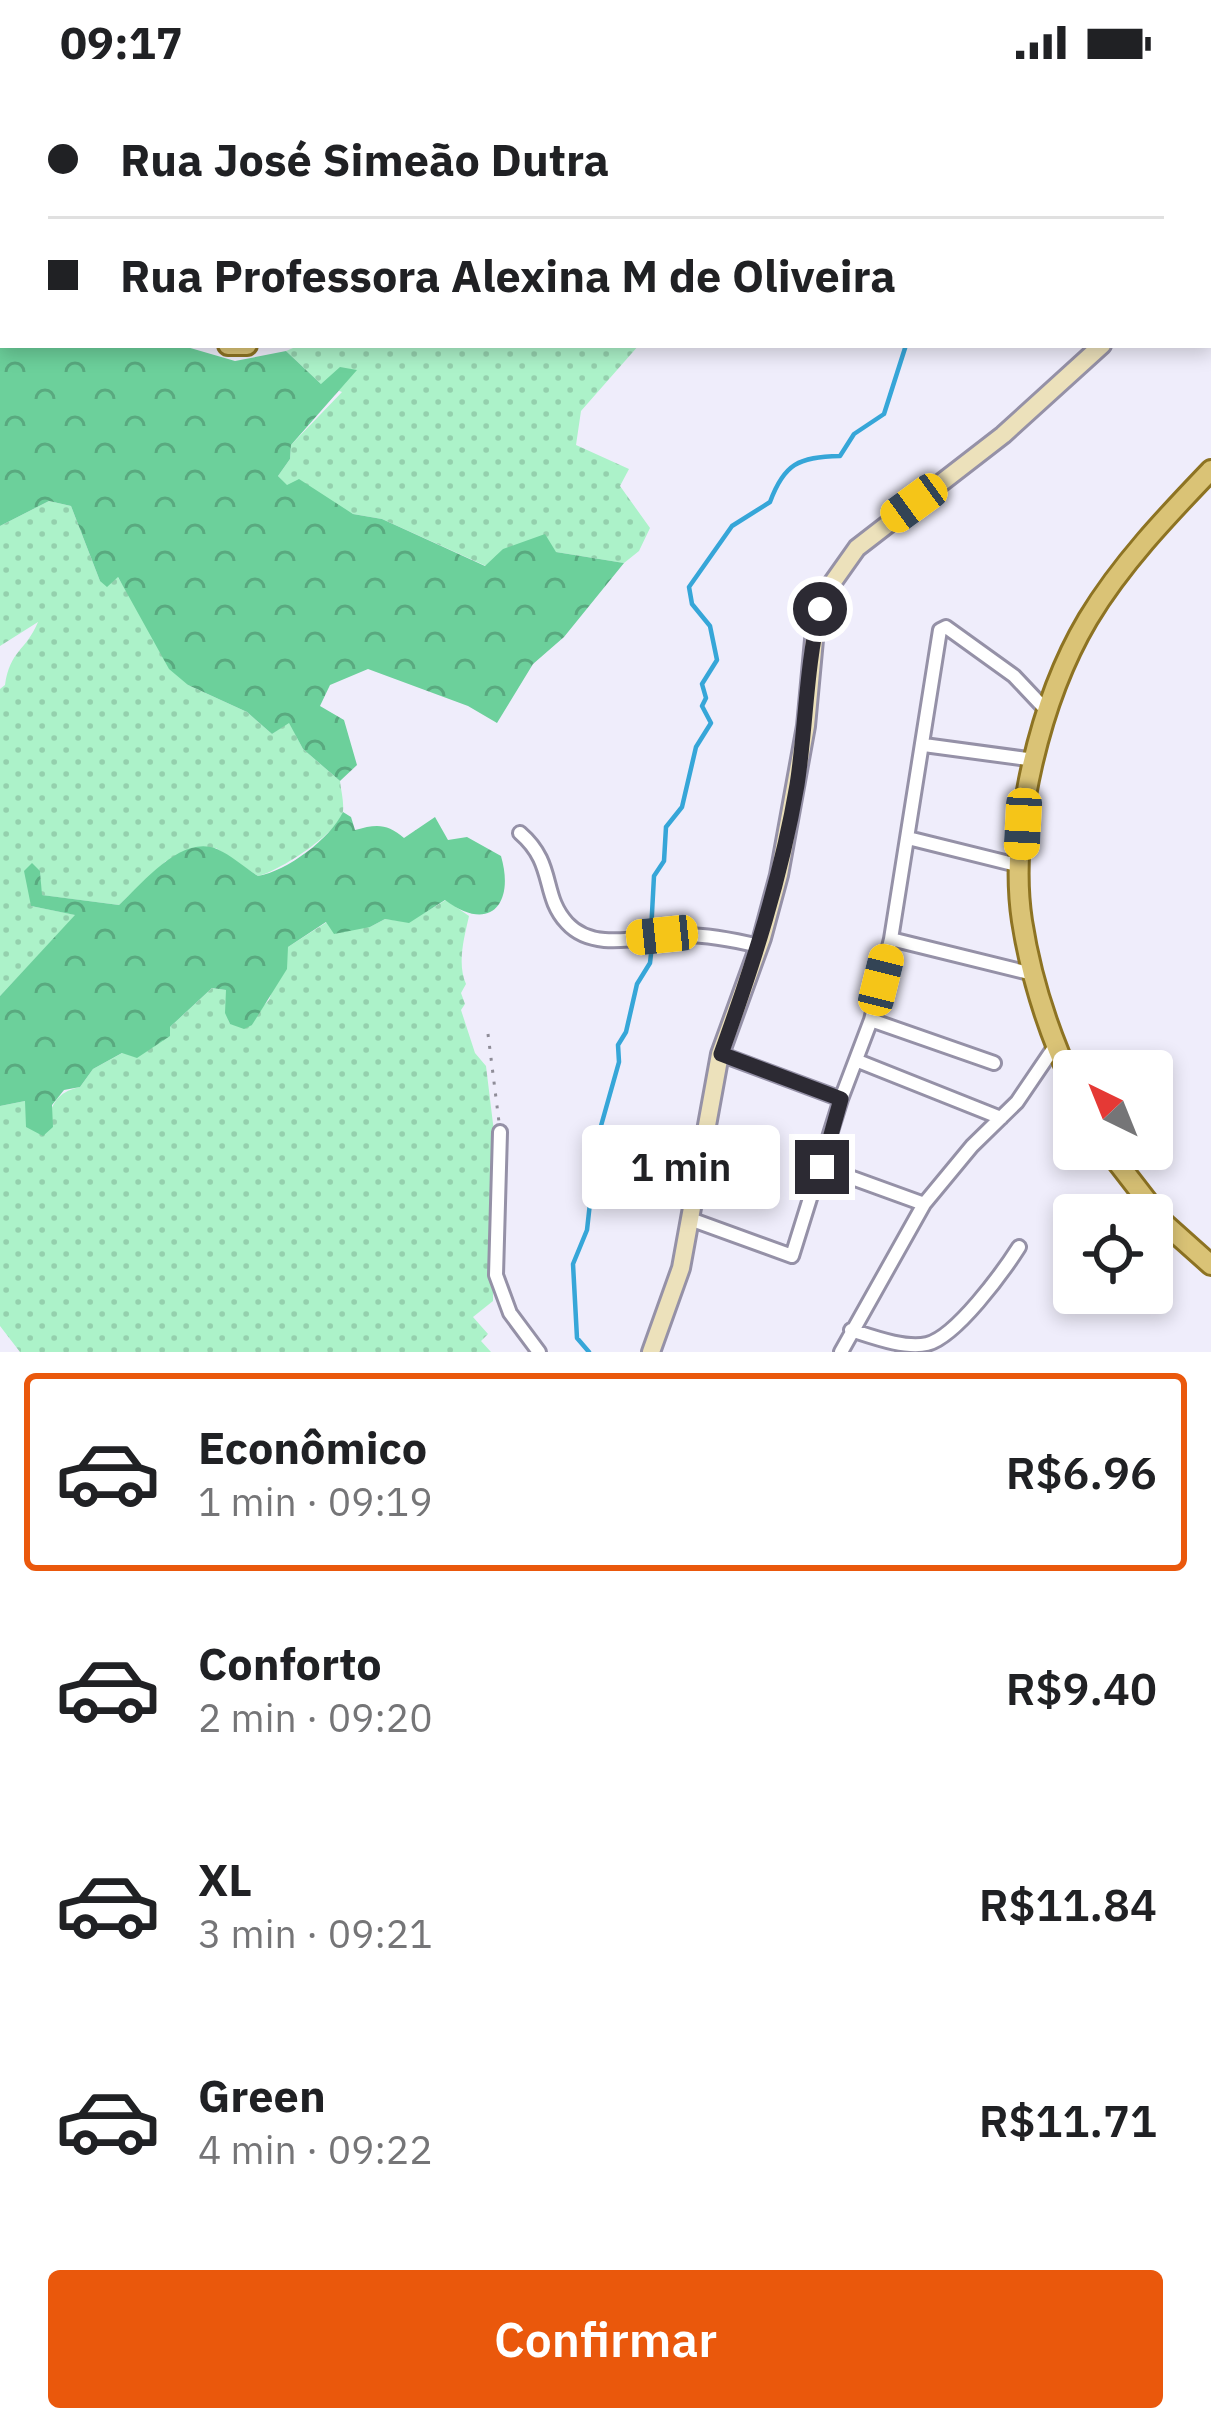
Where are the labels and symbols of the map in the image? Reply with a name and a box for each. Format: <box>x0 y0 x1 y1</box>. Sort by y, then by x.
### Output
car <box>874 467 954 539</box>
route start <box>793 582 847 636</box>
car <box>1003 787 1043 861</box>
car <box>624 913 700 957</box>
car <box>855 941 907 1019</box>
north arrow <box>1053 1050 1173 1170</box>
callout: 1 min <box>582 1125 780 1209</box>
route end <box>795 1140 849 1194</box>

